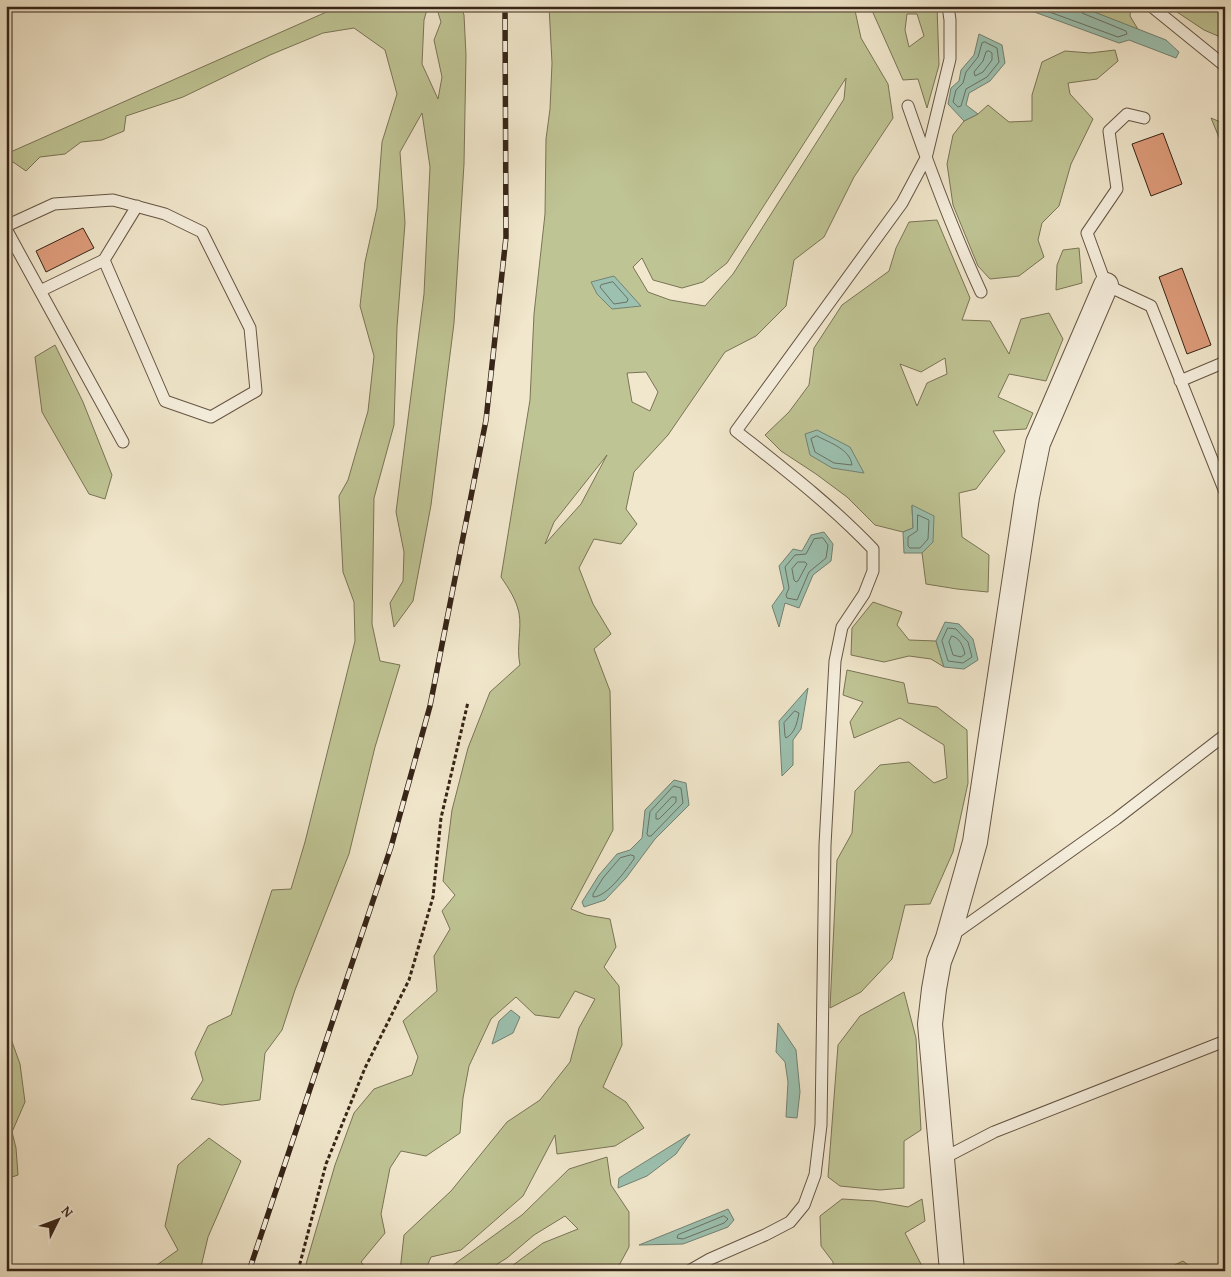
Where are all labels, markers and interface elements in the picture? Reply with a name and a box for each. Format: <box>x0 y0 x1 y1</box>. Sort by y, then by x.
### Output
north arrow <box>32 1194 82 1244</box>
text: N <box>57 1201 79 1222</box>

